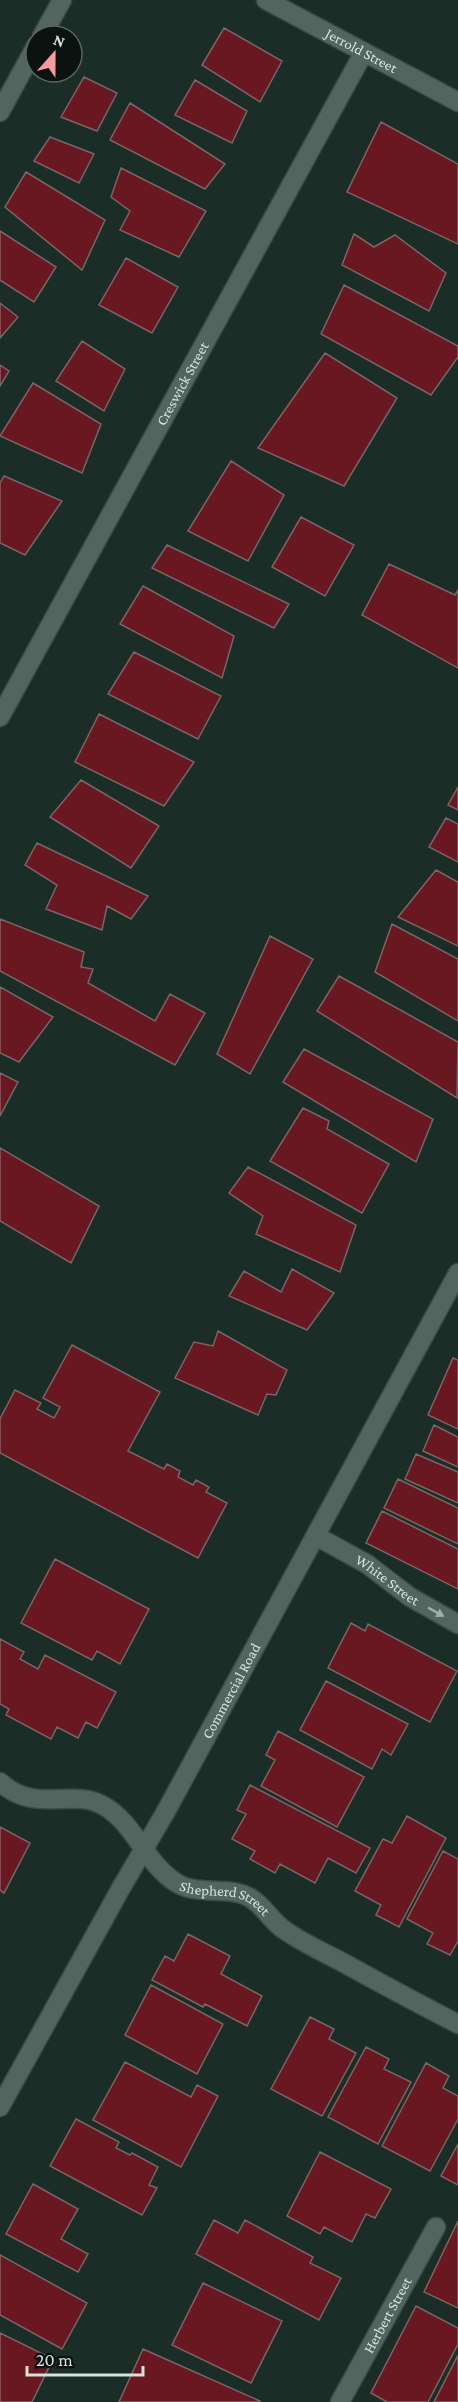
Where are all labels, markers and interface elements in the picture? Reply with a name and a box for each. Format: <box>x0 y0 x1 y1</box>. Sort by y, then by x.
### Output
north arrow <box>24 24 84 84</box>
street label: Jerrold Street <box>321 24 401 77</box>
text: N <box>51 31 67 50</box>
street label: Creswick Street <box>153 338 212 428</box>
street label: White Street <box>353 1551 423 1609</box>
one-way arrow <box>428 1607 445 1617</box>
street label: Commercial Road <box>199 1640 264 1742</box>
street label: Shepherd Street <box>177 1878 274 1920</box>
street label: Herbert Street <box>360 2273 415 2356</box>
scale bar <box>27 2339 142 2377</box>
text: 20 m <box>36 2350 73 2370</box>

